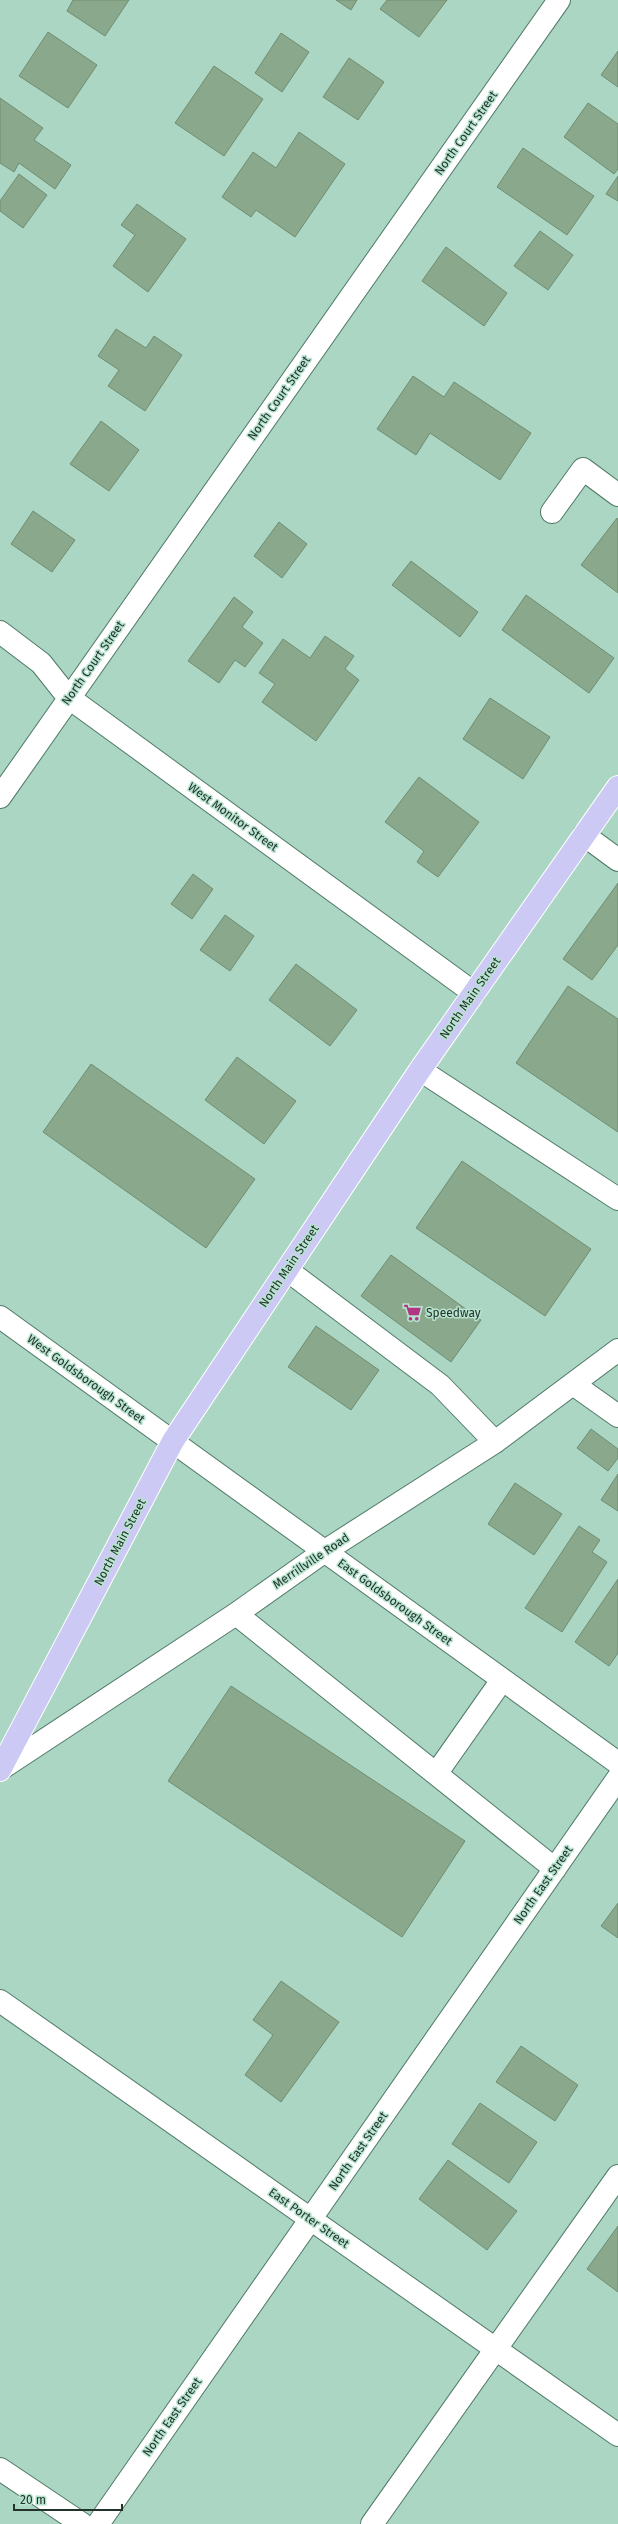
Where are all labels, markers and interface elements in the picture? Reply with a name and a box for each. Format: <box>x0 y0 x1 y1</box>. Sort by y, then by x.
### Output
street label: North Court Street <box>432 88 501 178</box>
street label: North Court Street <box>245 353 314 443</box>
street label: North Court Street <box>59 618 128 708</box>
street label: West Monitor Street <box>185 780 281 855</box>
street label: North Main Street <box>437 954 504 1042</box>
street label: North Main Street <box>256 1222 322 1310</box>
supermarket icon: Speedway <box>403 1303 423 1323</box>
place label: Speedway <box>426 1306 481 1320</box>
street label: West Goldsborough Street <box>25 1332 148 1427</box>
street label: North Main Street <box>91 1496 149 1588</box>
street label: Merrillville Road <box>270 1530 352 1592</box>
street label: East Goldsborough Street <box>335 1556 455 1649</box>
street label: North East Street <box>511 1842 576 1927</box>
street label: North East Street <box>326 2108 391 2193</box>
street label: East Porter Street <box>266 2185 353 2251</box>
street label: North East Street <box>140 2374 205 2459</box>
scale bar <box>14 2486 122 2512</box>
text: 20 m <box>20 2493 46 2507</box>

